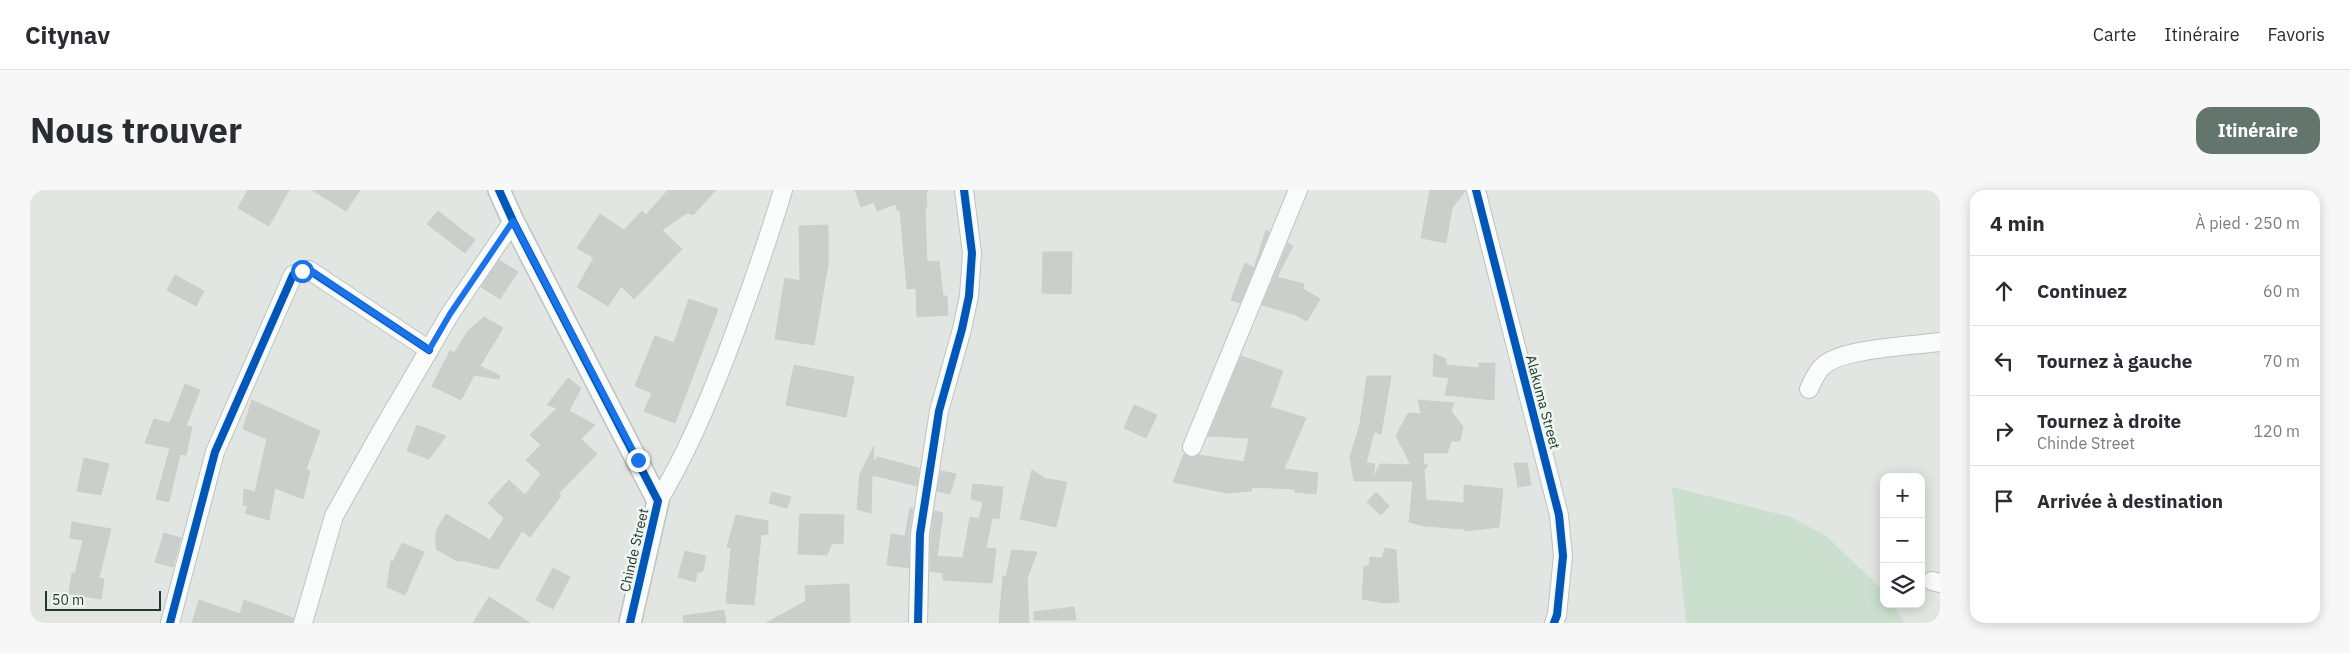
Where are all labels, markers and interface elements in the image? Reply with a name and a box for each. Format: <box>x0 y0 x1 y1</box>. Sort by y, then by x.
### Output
text: Citynav <box>25 19 110 51</box>
text: Carte <box>2093 23 2136 46</box>
text: Itinéraire <box>2164 23 2240 46</box>
text: Favoris <box>2268 23 2325 46</box>
text: Nous trouver <box>30 107 242 153</box>
button: Itinéraire <box>2196 107 2320 154</box>
text: 4 min <box>1990 209 2045 237</box>
text: À pied · 250 m <box>2195 213 2300 233</box>
route start <box>291 260 314 283</box>
icon: ahead <box>1990 277 2018 305</box>
text: Continuez <box>2037 279 2127 303</box>
text: 60 m <box>2263 281 2300 301</box>
icon: left <box>1990 347 2018 375</box>
text: Tournez à gauche <box>2037 349 2193 373</box>
text: 70 m <box>2263 351 2300 371</box>
street label: Alakuma Street <box>1522 353 1564 451</box>
text: Tournez à droite <box>2037 409 2181 433</box>
icon: right <box>1990 417 2018 445</box>
text: 120 m <box>2253 421 2300 441</box>
text: Chinde Street <box>2037 433 2135 453</box>
route end <box>627 449 650 472</box>
map controls <box>1880 473 1925 608</box>
button: + <box>1880 473 1925 518</box>
icon: arrive <box>1990 487 2018 515</box>
text: Arrivée à destination <box>2037 489 2223 513</box>
street label: Chinde Street <box>616 506 652 594</box>
button: − <box>1880 518 1925 563</box>
button: layers <box>1880 563 1925 608</box>
scale bar <box>45 588 161 611</box>
text: 50 m <box>52 591 84 609</box>

